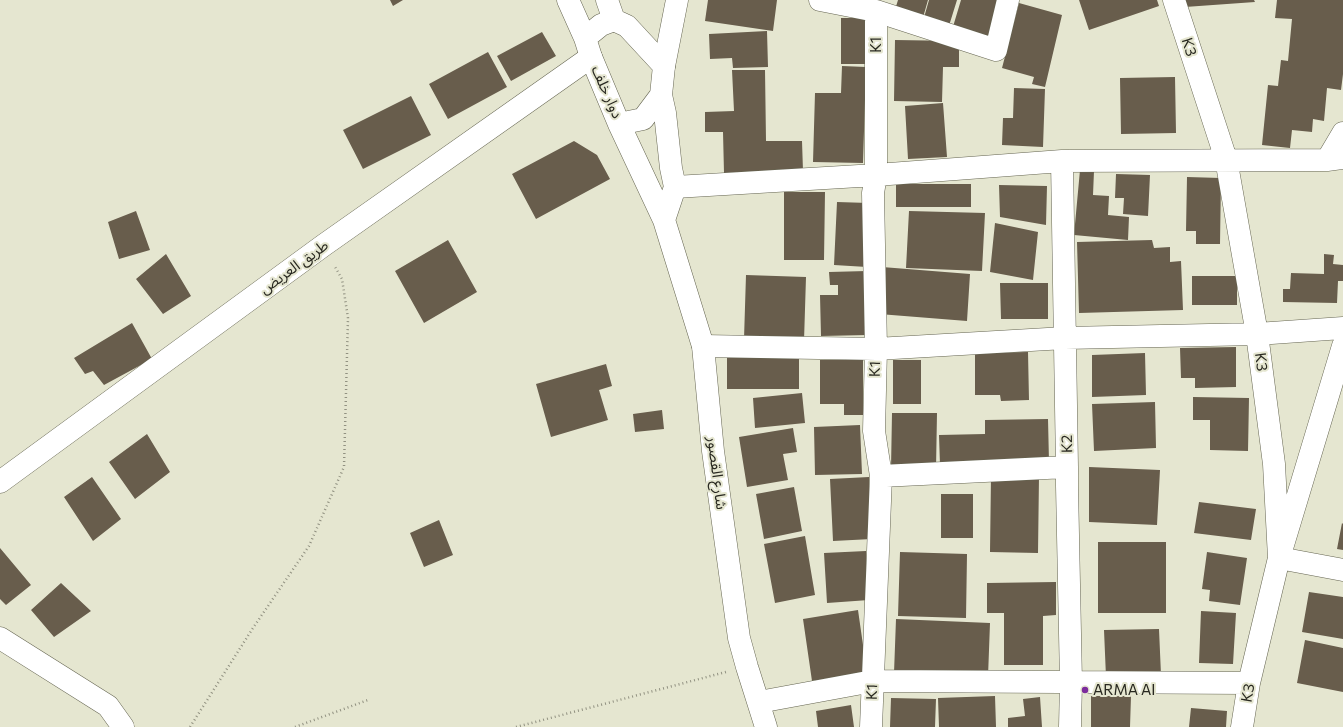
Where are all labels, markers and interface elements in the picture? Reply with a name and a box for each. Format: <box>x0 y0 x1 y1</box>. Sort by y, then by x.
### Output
street label: K3 <box>1178 35 1200 59</box>
street label: K1 <box>867 37 885 53</box>
street label: دوار خلف <box>587 63 627 121</box>
street label: طريق العريض <box>256 236 332 298</box>
street label: K3 <box>1251 352 1271 372</box>
street label: K1 <box>866 361 884 377</box>
street label: شارع القصور <box>704 435 730 511</box>
street label: K2 <box>1058 435 1076 453</box>
place label: ARMA AI <box>1093 681 1156 699</box>
street label: K3 <box>1238 682 1258 704</box>
street label: K1 <box>863 684 881 700</box>
marker: ARMA AI <box>1080 685 1090 695</box>

